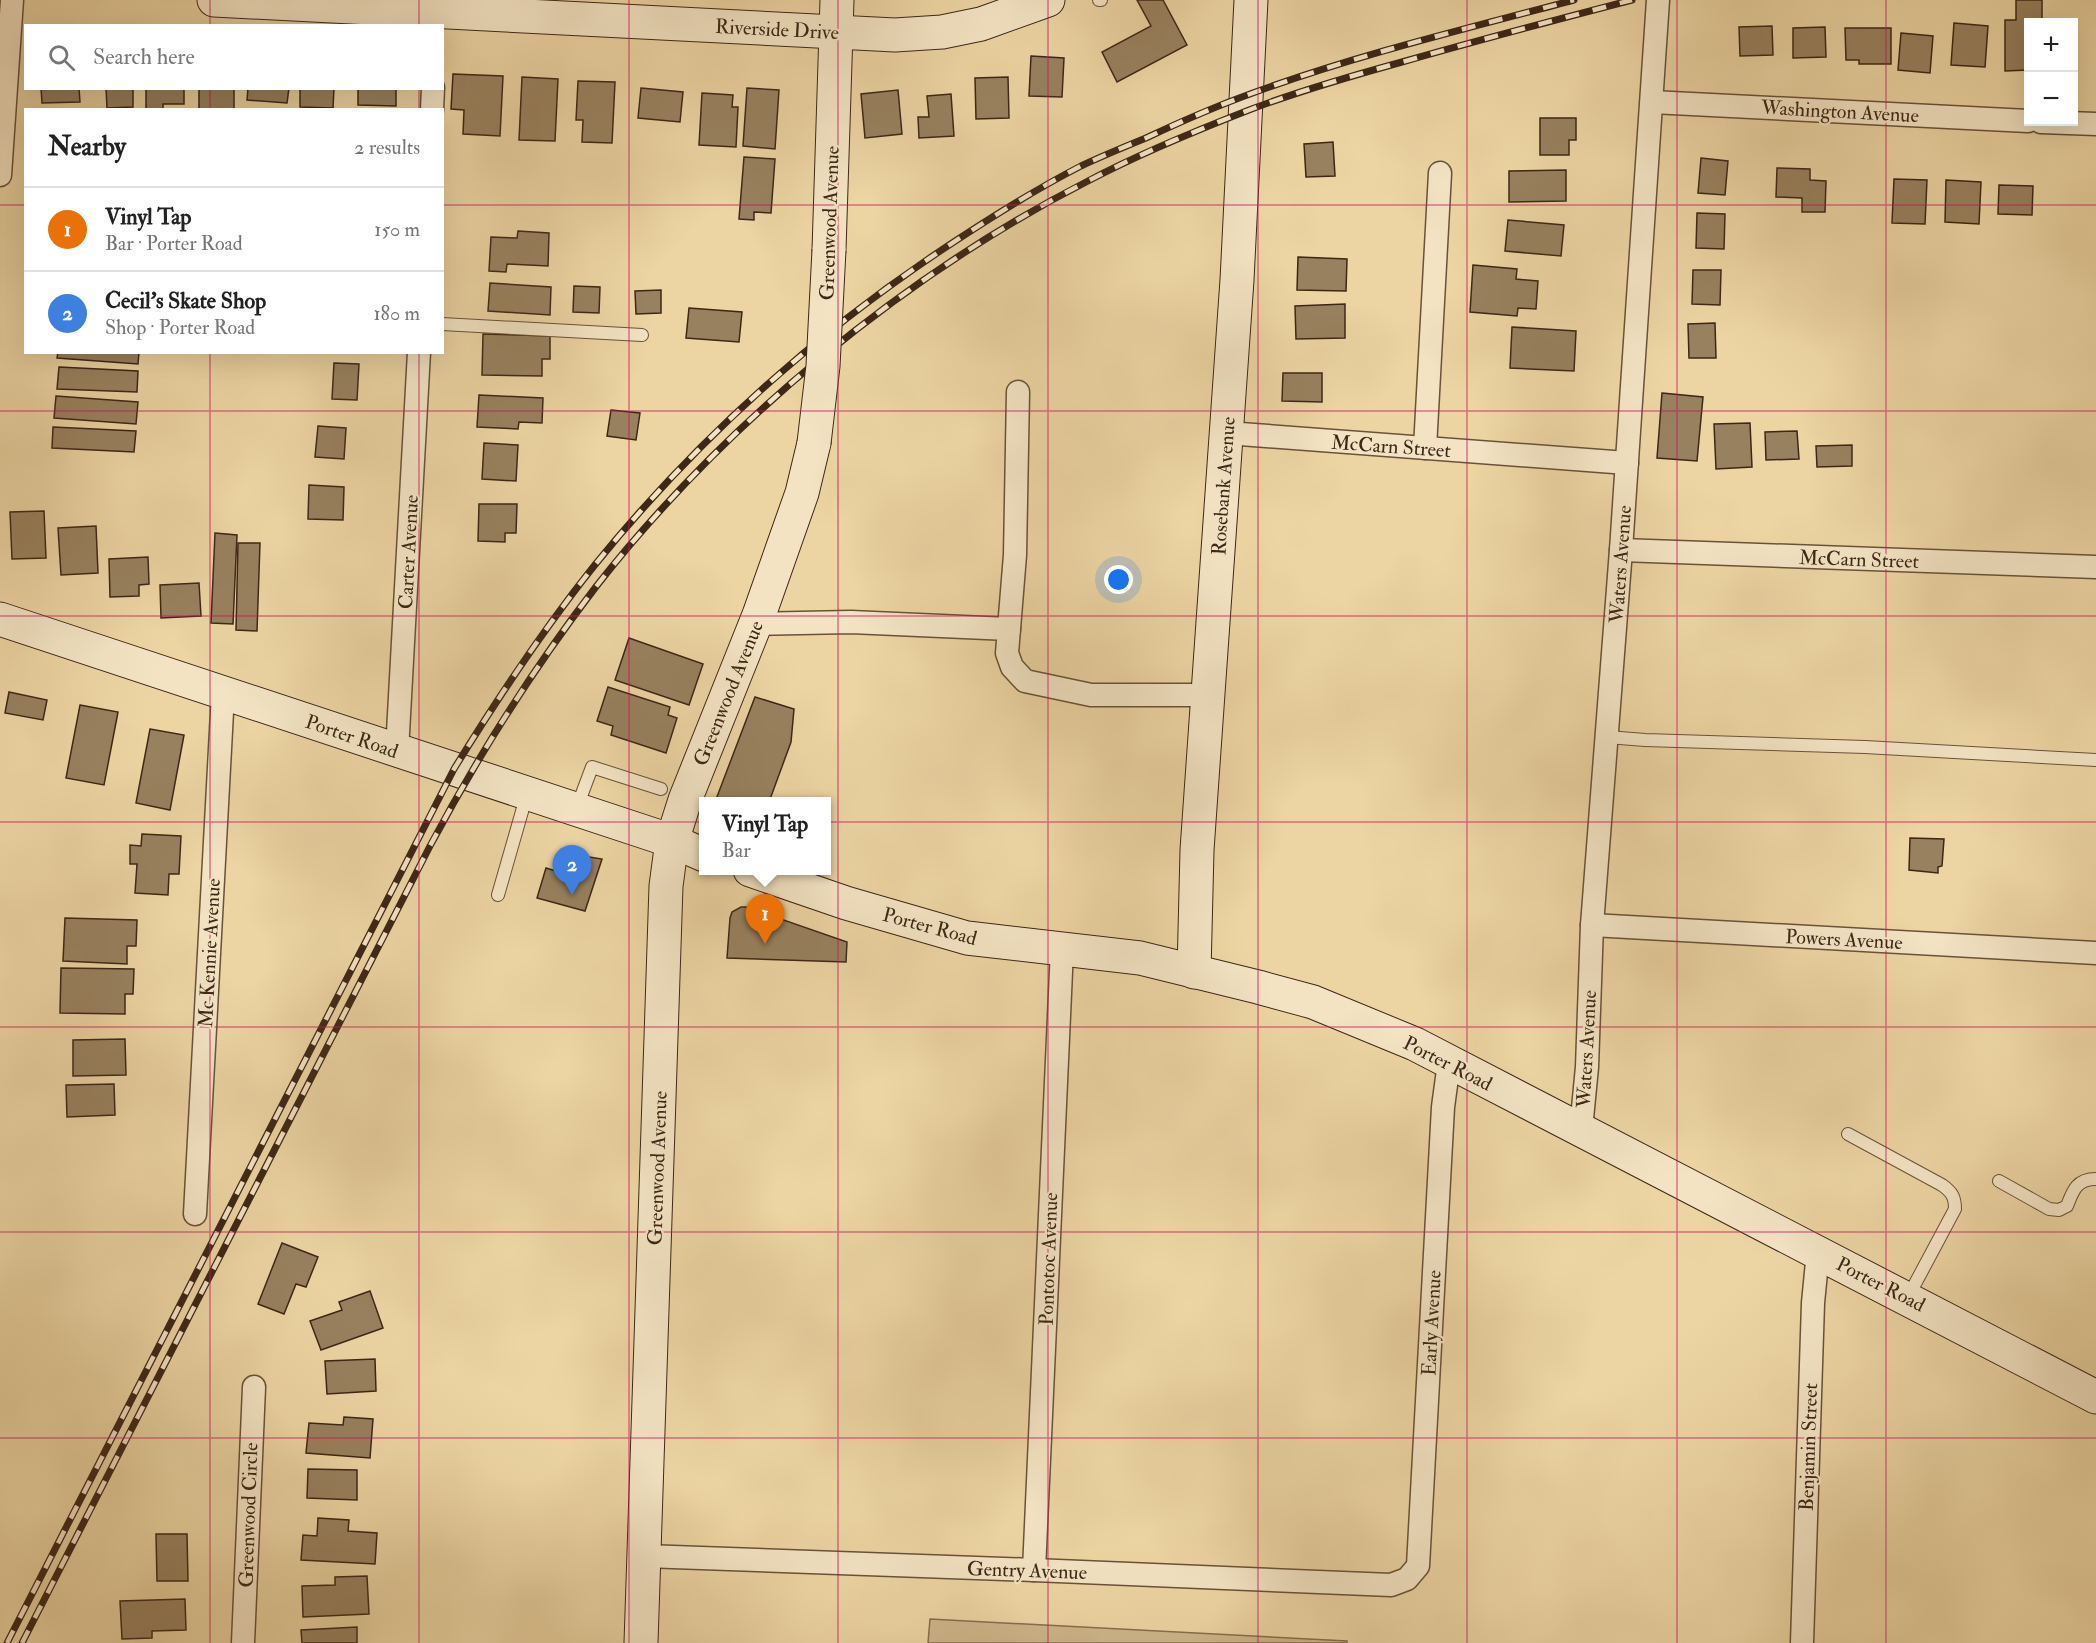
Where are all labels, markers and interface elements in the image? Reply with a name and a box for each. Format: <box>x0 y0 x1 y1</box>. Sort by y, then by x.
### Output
street label: Riverside Drive <box>714 14 840 45</box>
map controls <box>2024 18 2078 126</box>
button: + <box>2024 18 2078 72</box>
search box <box>24 24 444 90</box>
icon: search <box>45 41 78 74</box>
text: Search here <box>93 43 195 71</box>
button: − <box>2024 72 2078 126</box>
street label: Washington Avenue <box>1759 95 1920 128</box>
text: Nearby <box>48 131 126 163</box>
text: 2 results <box>354 135 420 160</box>
street label: Greenwood Avenue <box>814 145 845 301</box>
text: Vinyl Tap <box>105 203 191 231</box>
text: 1 <box>64 217 71 242</box>
text: 150 m <box>374 217 420 242</box>
text: Bar · Porter Road <box>105 231 243 256</box>
text: Cecil's Skate Shop <box>105 287 266 315</box>
text: 2 <box>62 301 73 326</box>
text: 180 m <box>373 301 420 326</box>
text: Shop · Porter Road <box>105 315 255 340</box>
street label: Rosebank Avenue <box>1206 416 1241 556</box>
street label: McCarn Street <box>1330 430 1452 463</box>
street label: Carter Avenue <box>393 494 424 610</box>
street label: Waters Avenue <box>1604 504 1637 625</box>
street label: McCarn Street <box>1799 545 1920 574</box>
your location <box>1104 565 1133 594</box>
street label: Greenwood Avenue <box>688 617 769 769</box>
street label: Porter Road <box>302 709 402 764</box>
popup <box>699 797 831 875</box>
text: Vinyl Tap <box>722 810 808 838</box>
text: Bar <box>722 838 751 863</box>
pin: 2 <box>552 846 592 895</box>
street label: Mc Kennie Avenue <box>193 878 226 1028</box>
pin: 1 <box>746 894 784 944</box>
street label: Porter Road <box>880 902 980 951</box>
street label: Powers Avenue <box>1785 924 1903 955</box>
street label: Waters Avenue <box>1571 989 1602 1110</box>
street label: Porter Road <box>1399 1030 1497 1097</box>
street label: Greenwood Avenue <box>642 1090 673 1246</box>
street label: Pontotoc Avenue <box>1034 1192 1063 1326</box>
street label: Porter Road <box>1832 1251 1930 1318</box>
street label: Early Avenue <box>1416 1269 1447 1377</box>
street label: Benjamin Street <box>1794 1382 1823 1511</box>
street label: Greenwood Circle <box>233 1442 264 1588</box>
street label: Gentry Avenue <box>966 1556 1087 1585</box>

